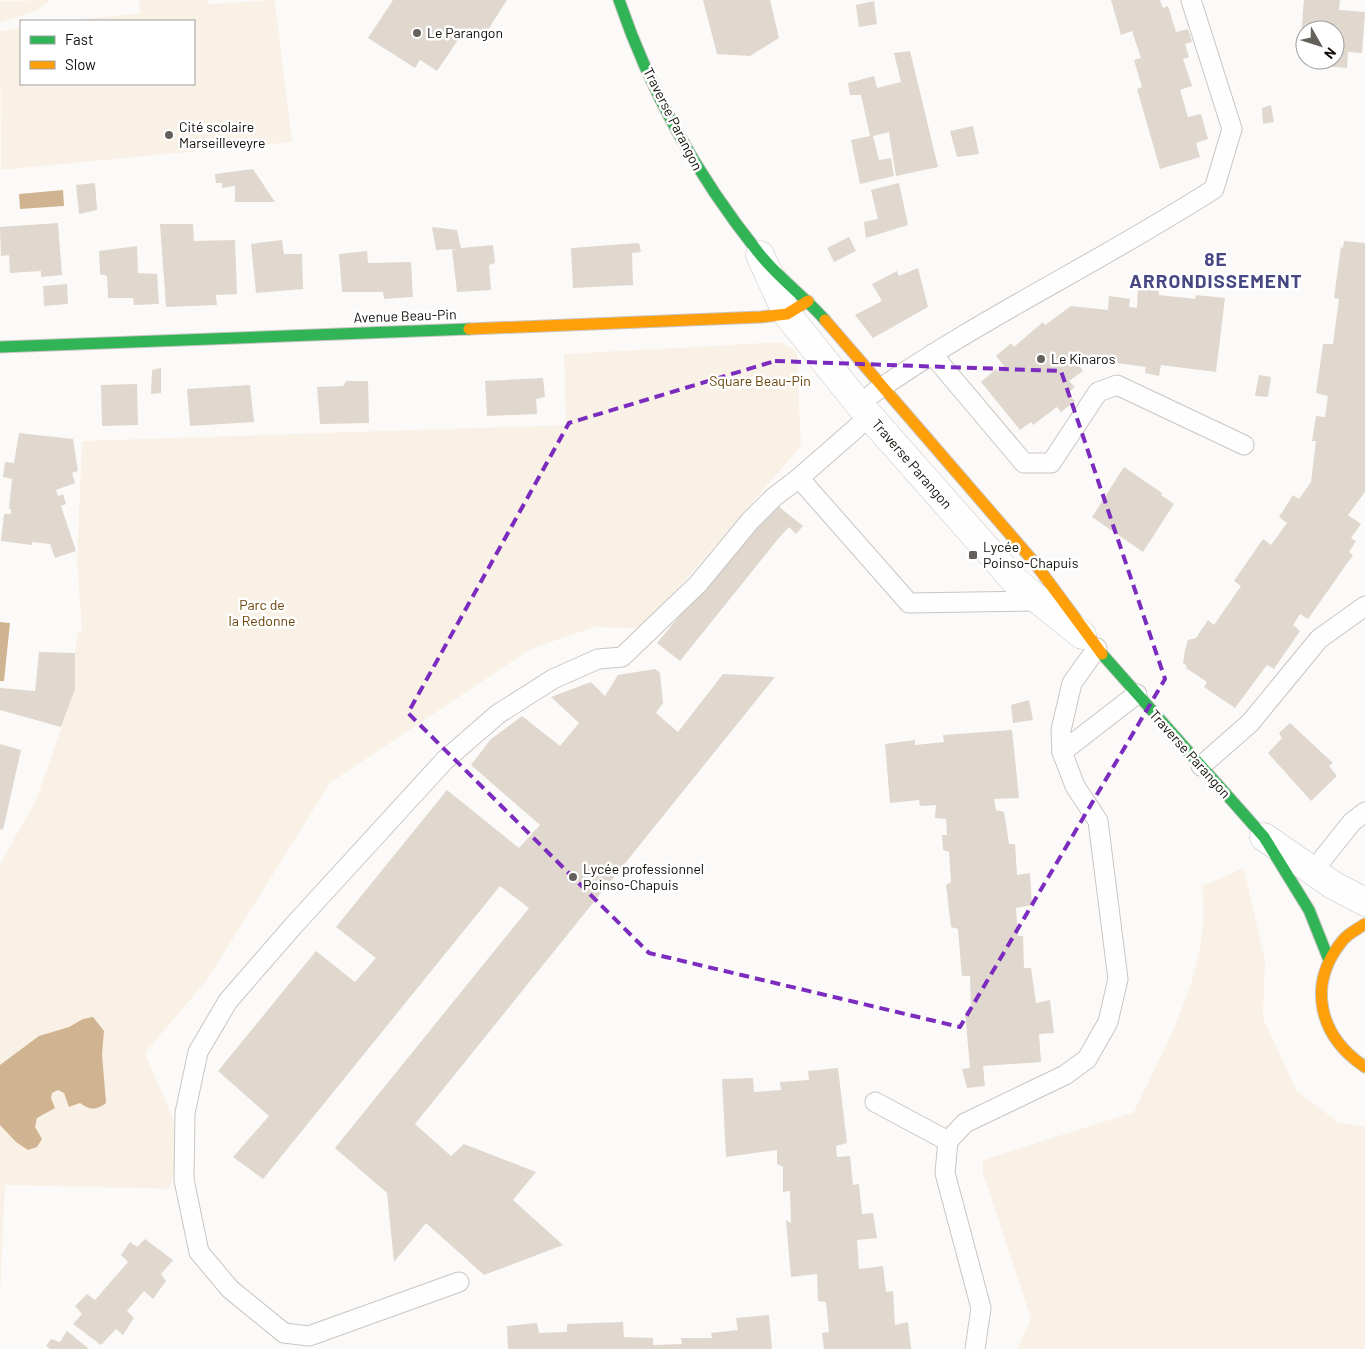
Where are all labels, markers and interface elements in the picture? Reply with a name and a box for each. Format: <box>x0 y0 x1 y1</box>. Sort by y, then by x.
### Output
legend <box>20 20 195 85</box>
north arrow <box>1295 20 1345 70</box>
place label: Le Parangon <box>427 24 503 41</box>
marker: Le Parangon <box>411 27 423 39</box>
text: Fast <box>65 30 93 48</box>
text: N <box>1321 45 1340 62</box>
text: Slow <box>65 55 96 73</box>
street label: Traverse Parangon <box>640 65 707 173</box>
place label: Cité scolaire Marseilleveyre <box>179 118 265 151</box>
marker: Cité scolaire Marseilleveyre <box>163 129 175 141</box>
district label: 8E ARRONDISSEMENT <box>1129 247 1303 292</box>
street label: Avenue Beau-Pin <box>353 305 457 326</box>
place label: Le Kinaros <box>1051 350 1116 367</box>
marker: Le Kinaros <box>1035 353 1047 365</box>
park label: Square Beau-Pin <box>709 372 811 389</box>
street label: Traverse Parangon <box>869 415 956 512</box>
place label: Lycée Poinso-Chapuis <box>983 538 1079 571</box>
marker: Lycée Poinso-Chapuis <box>967 549 979 561</box>
park label: Parc de la Redonne <box>229 596 295 629</box>
street label: Traverse Parangon <box>1146 706 1235 801</box>
place label: Lycée professionnel Poinso-Chapuis <box>583 860 704 893</box>
marker: Lycée professionnel Poinso-Chapuis <box>567 871 579 883</box>

